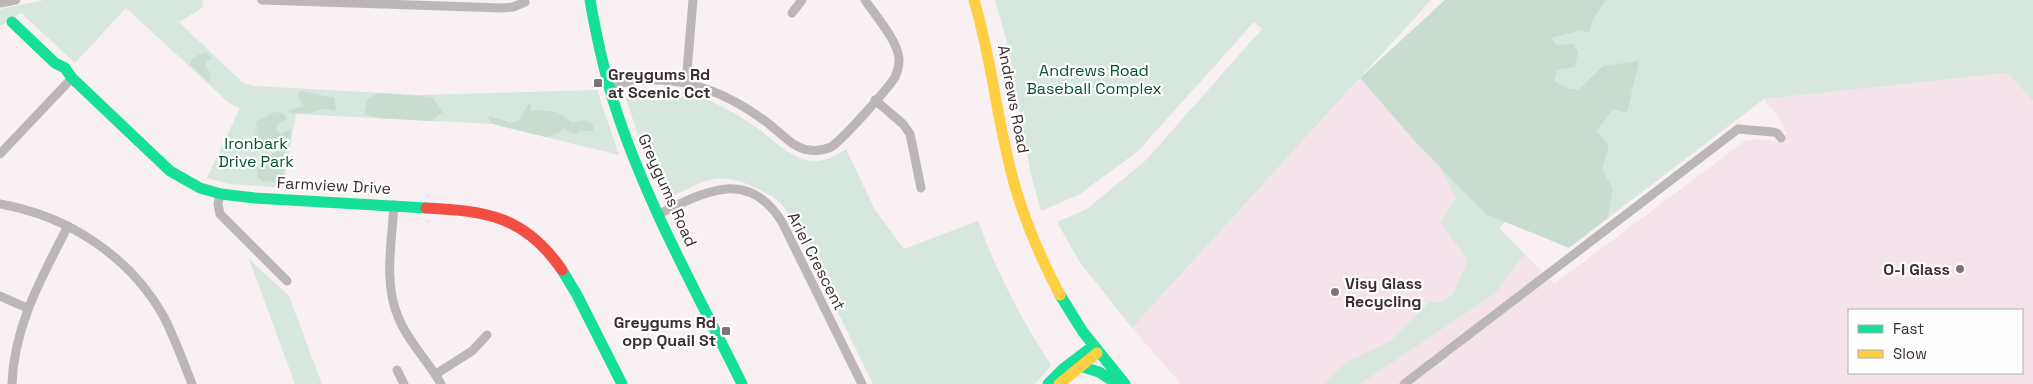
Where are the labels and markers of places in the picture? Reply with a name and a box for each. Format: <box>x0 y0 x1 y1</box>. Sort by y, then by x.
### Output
place label: Greygums Rd at Scenic Cct <box>608 64 711 103</box>
marker: Greygums Rd at Scenic Cct <box>592 77 604 89</box>
place label: O-I Glass <box>1883 259 1950 280</box>
marker: O-I Glass <box>1954 263 1966 275</box>
place label: Visy Glass Recycling <box>1345 273 1422 312</box>
marker: Visy Glass Recycling <box>1329 286 1341 298</box>
place label: Greygums Rd opp Quail St <box>614 312 716 351</box>
marker: Greygums Rd opp Quail St <box>720 325 732 337</box>

